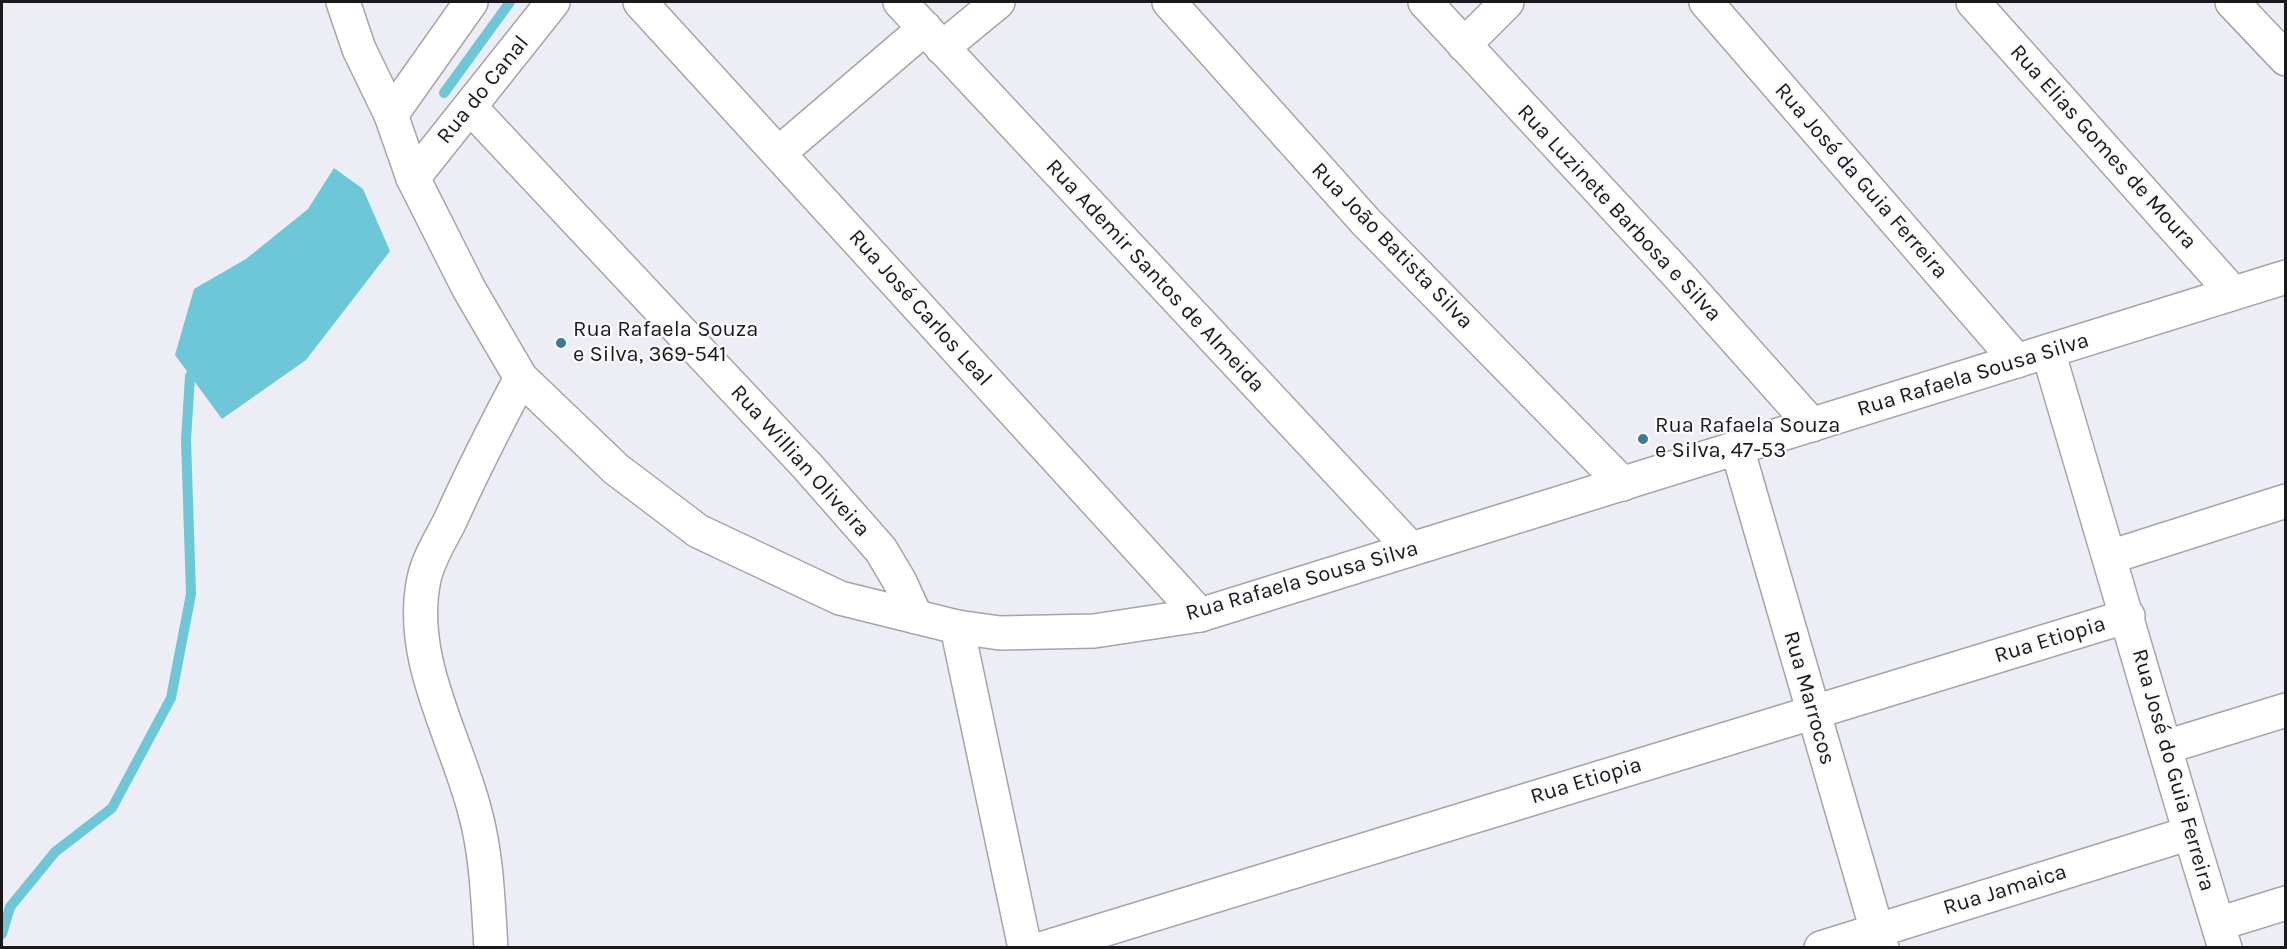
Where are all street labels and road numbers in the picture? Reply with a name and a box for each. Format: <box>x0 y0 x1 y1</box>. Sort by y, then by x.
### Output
street label: Rua do Canal <box>431 31 535 149</box>
street label: Rua Elias Gomes de Moura <box>2004 39 2202 255</box>
street label: Rua José da Guia Ferreira <box>1769 78 1953 284</box>
street label: Rua Luzinete Barbosa e Silva <box>1511 99 1727 327</box>
street label: Rua Ademir Santos de Almeida <box>1040 154 1270 398</box>
street label: Rua João Batista Silva <box>1306 157 1478 335</box>
street label: Rua José Carlos Leal <box>843 224 997 392</box>
street label: Rua Rafaela Sousa Silva <box>1854 327 2092 423</box>
street label: Rua Willian Oliveira <box>725 379 875 543</box>
street label: Rua Rafaela Sousa Silva <box>1183 535 1421 627</box>
street label: Rua Etiopia <box>1991 611 2109 669</box>
street label: Rua Marrocos <box>1777 628 1841 768</box>
street label: Rua José do Guia Ferreira <box>2126 646 2220 894</box>
street label: Rua Etiopia <box>1527 752 1645 810</box>
street label: Rua Jamaica <box>1940 859 2070 921</box>

